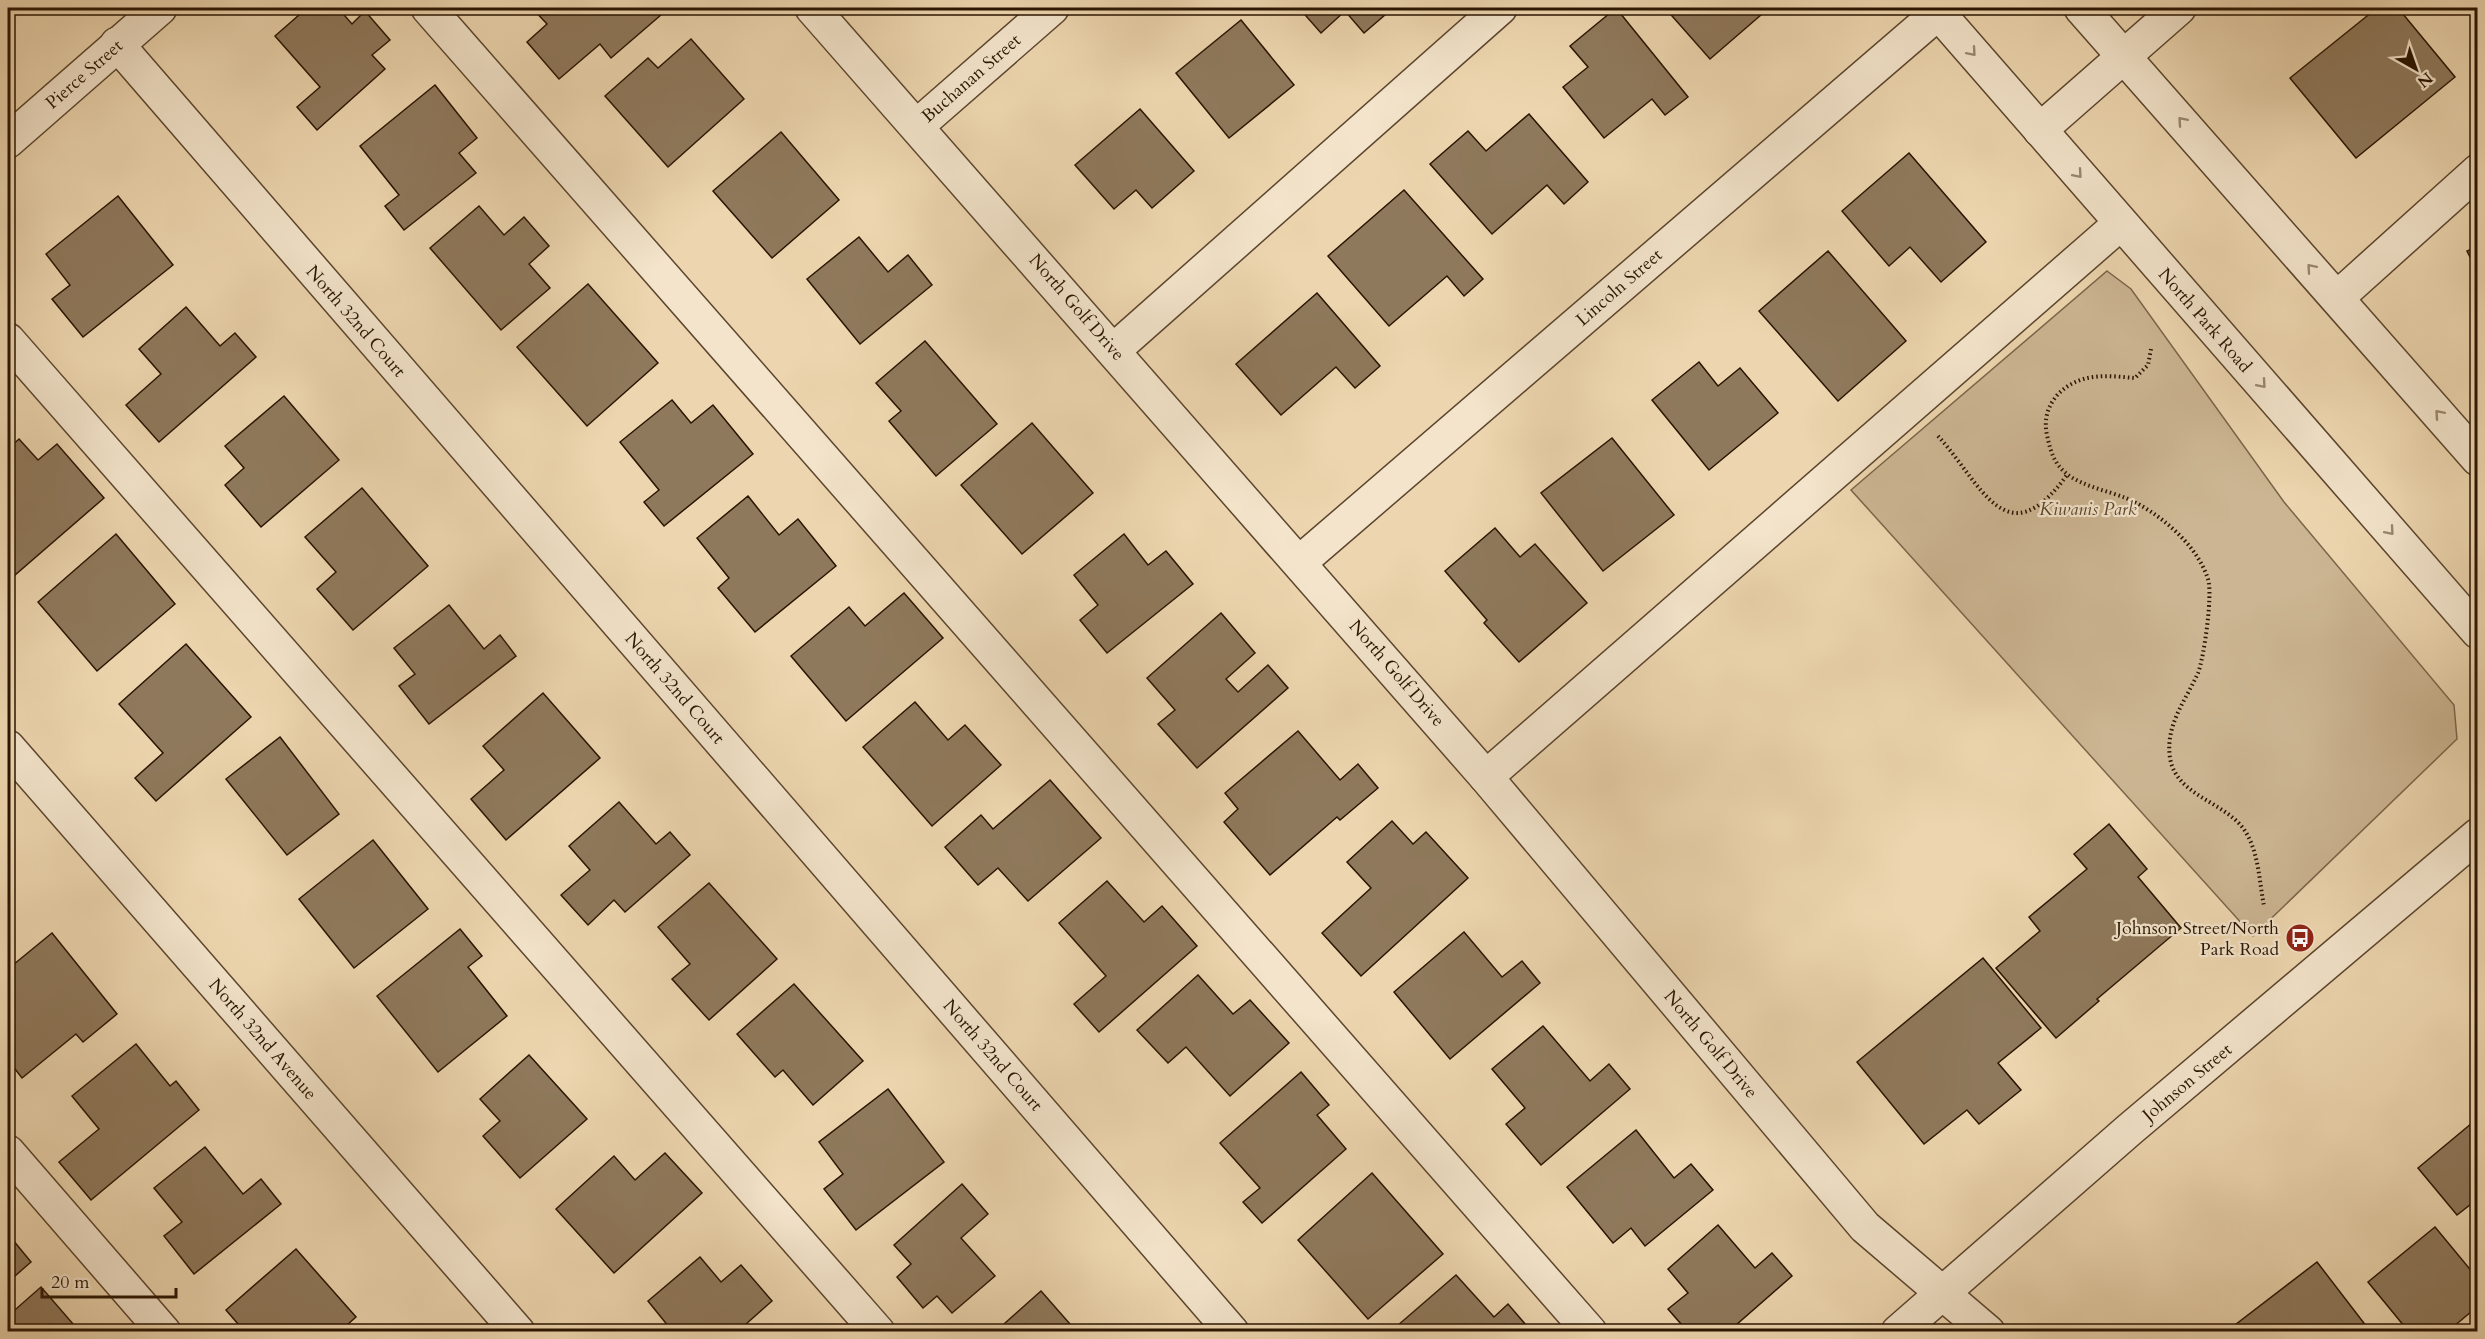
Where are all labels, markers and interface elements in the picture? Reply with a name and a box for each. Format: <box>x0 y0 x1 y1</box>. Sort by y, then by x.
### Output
street label: Buchanan Street <box>916 28 1027 129</box>
street label: Pierce Street <box>40 34 129 115</box>
north arrow <box>2386 39 2446 99</box>
one-way arrow <box>1965 45 1976 56</box>
text: N <box>2413 67 2437 93</box>
one-way arrow <box>2178 118 2189 128</box>
one-way arrow <box>2071 167 2082 178</box>
street label: Lincoln Street <box>1571 243 1668 332</box>
street label: North Golf Drive <box>1023 248 1130 366</box>
street label: North 32nd Court <box>300 260 411 383</box>
street label: North Park Road <box>2152 263 2257 378</box>
one-way arrow <box>2307 264 2318 275</box>
one-way arrow <box>2255 377 2266 388</box>
one-way arrow <box>2435 410 2446 421</box>
park label: Kiwanis Park <box>2039 497 2137 522</box>
one-way arrow <box>2383 524 2394 535</box>
street label: North Golf Drive <box>1343 614 1450 732</box>
street label: North 32nd Court <box>619 627 730 750</box>
place label: Johnson Street/North Park Road <box>2113 916 2279 962</box>
bus stop icon: Johnson Street/North Park Road <box>2284 922 2316 954</box>
street label: North 32nd Avenue <box>203 973 322 1105</box>
street label: North Golf Drive <box>1658 985 1763 1104</box>
street label: North 32nd Court <box>937 994 1048 1117</box>
street label: Johnson Street <box>2135 1037 2238 1129</box>
scale bar <box>42 1261 176 1299</box>
text: 20 m <box>51 1270 90 1295</box>

